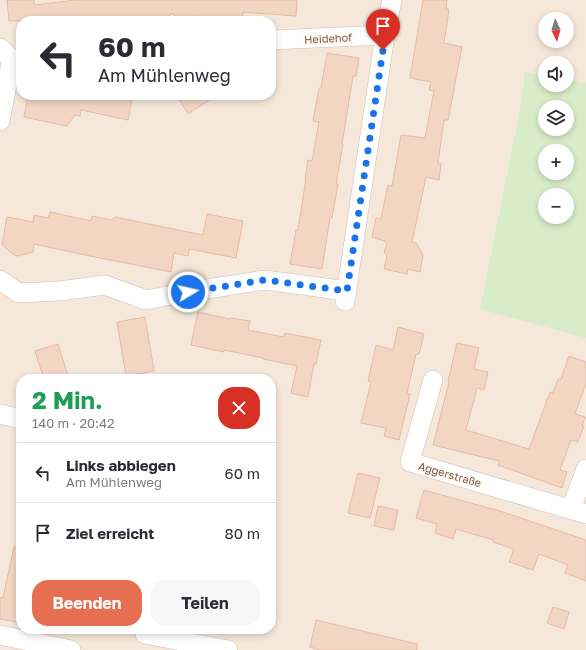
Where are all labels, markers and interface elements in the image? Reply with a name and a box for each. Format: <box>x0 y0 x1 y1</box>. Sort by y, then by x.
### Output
pin <box>366 9 400 50</box>
north arrow <box>538 12 574 48</box>
map controls <box>538 12 574 224</box>
icon: arrive <box>372 15 394 37</box>
text: 60 m <box>98 30 165 63</box>
street label: Heidehof <box>304 30 352 46</box>
icon: left <box>32 32 84 84</box>
button: sound <box>538 56 574 92</box>
text: Am Mühlenweg <box>98 64 231 86</box>
button: layers <box>538 100 574 136</box>
button: + <box>538 144 574 180</box>
button: − <box>538 188 574 224</box>
position arrow <box>167 271 209 313</box>
text: 2 Min. <box>32 385 103 414</box>
button: close <box>218 387 260 429</box>
text: 140 m · 20:42 <box>32 415 114 431</box>
text: Links abbiegen <box>66 456 176 474</box>
street label: Aggerstraße <box>417 459 483 489</box>
icon: left <box>32 462 54 484</box>
text: 60 m <box>225 464 260 482</box>
text: Am Mühlenweg <box>66 474 162 490</box>
icon: arrive <box>32 522 54 544</box>
text: Ziel erreicht <box>66 524 154 542</box>
text: 80 m <box>225 524 260 542</box>
button: Beenden <box>32 580 142 626</box>
button: Teilen <box>150 580 260 626</box>

